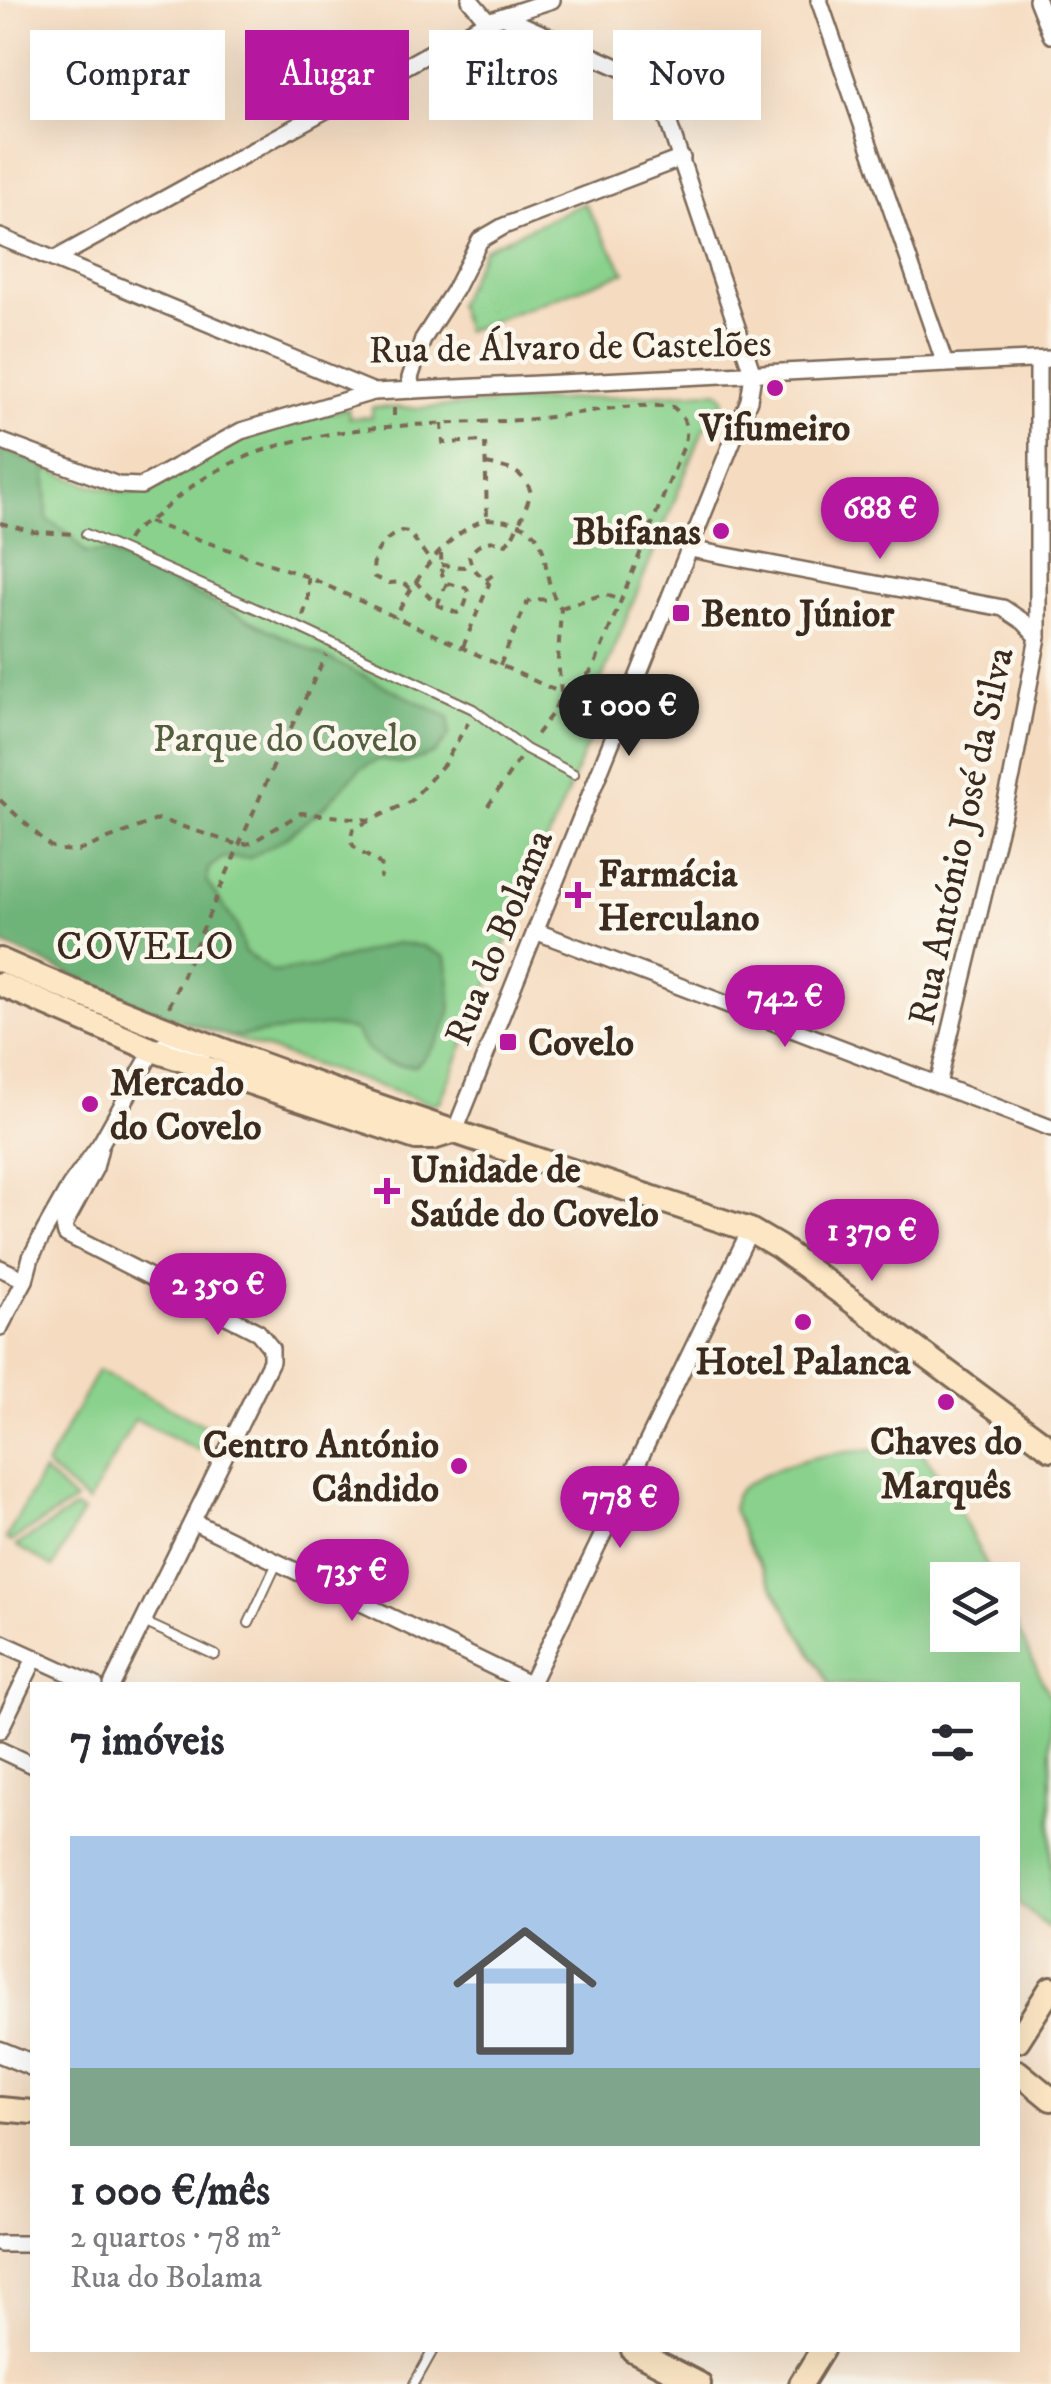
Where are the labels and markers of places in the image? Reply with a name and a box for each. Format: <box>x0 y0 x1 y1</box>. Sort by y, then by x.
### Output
marker: Vifumeiro <box>764 377 786 399</box>
place label: Vifumeiro <box>698 405 850 453</box>
pin: 688 € <box>810 477 950 562</box>
place label: Bbifanas <box>572 509 701 557</box>
marker: Bbifanas <box>710 520 732 542</box>
place label: Bento Júnior <box>701 591 895 639</box>
marker: Bento Júnior <box>670 602 692 624</box>
pin: 1 000 € <box>537 674 721 759</box>
place label: Farmácia Herculano <box>598 851 760 943</box>
marker: Farmácia Herculano <box>567 884 589 906</box>
pin: 742 € <box>715 965 855 1050</box>
place label: Covelo <box>528 1020 634 1068</box>
marker: Covelo <box>497 1031 519 1053</box>
place label: Mercado do Covelo <box>110 1060 261 1152</box>
marker: Mercado do Covelo <box>79 1093 101 1115</box>
place label: Unidade de Saúde do Covelo <box>410 1147 659 1239</box>
marker: Unidade de Saúde do Covelo <box>374 1178 400 1204</box>
pin: 1 370 € <box>780 1199 964 1284</box>
pin: 2 350 € <box>126 1253 310 1338</box>
marker: Hotel Palanca <box>792 1311 814 1333</box>
place label: Hotel Palanca <box>695 1339 911 1387</box>
marker: Chaves do Marquês <box>935 1391 957 1413</box>
place label: Chaves do Marquês <box>870 1419 1022 1511</box>
place label: Centro António Cândido <box>203 1422 439 1514</box>
marker: Centro António Cândido <box>448 1455 470 1477</box>
pin: 778 € <box>550 1466 690 1551</box>
pin: 735 € <box>282 1539 422 1624</box>

